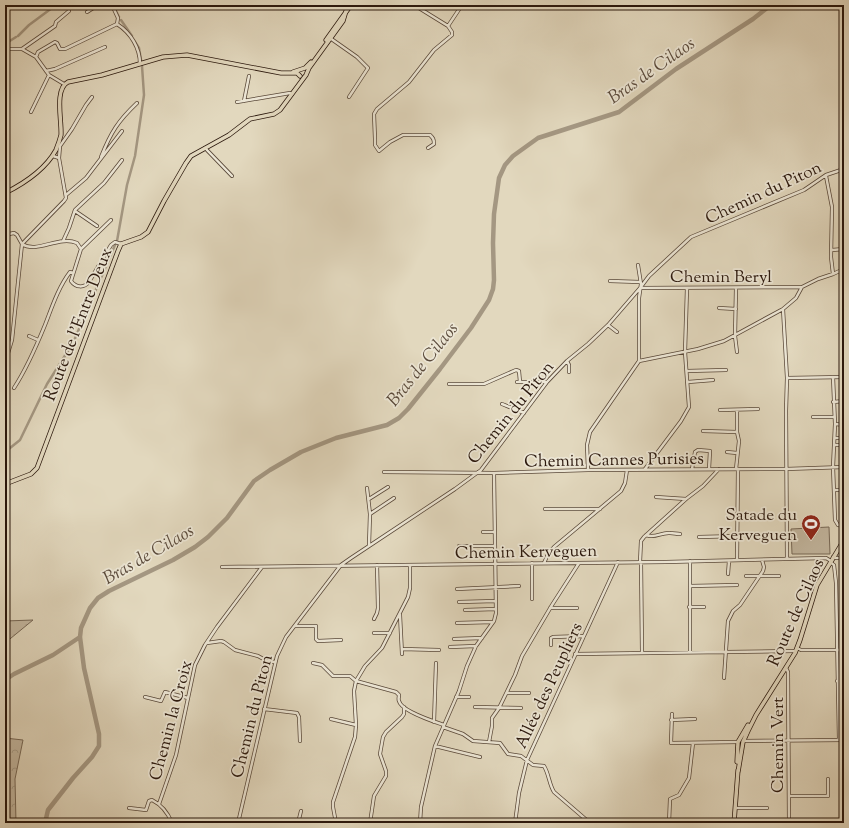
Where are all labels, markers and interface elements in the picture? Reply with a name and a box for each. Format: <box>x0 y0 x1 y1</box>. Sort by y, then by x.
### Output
water label: Bras de Cilaos <box>603 32 701 111</box>
street label: Chemin du Piton <box>702 156 826 231</box>
street label: Route de l'Entre Deux <box>39 245 119 405</box>
street label: Chemin Beryl <box>670 266 772 290</box>
water label: Bras de Cilaos <box>382 318 466 413</box>
street label: Chemin du Piton <box>463 357 561 470</box>
street label: Chemin Cannes Purisies <box>524 447 704 475</box>
place label: Satade du Kerveguen <box>719 504 797 548</box>
sports icon: Satade du Kerveguen <box>800 513 822 541</box>
water label: Bras de Cilaos <box>99 519 199 592</box>
street label: Chemin Kerveguen <box>455 540 597 566</box>
street label: Route de Cilaos <box>762 555 831 671</box>
street label: Allée des Peupliers <box>510 619 590 753</box>
street label: Chemin du Piton <box>226 652 280 781</box>
street label: Chemin la Croix <box>144 658 200 783</box>
street label: Chemin Vert <box>767 697 791 793</box>

